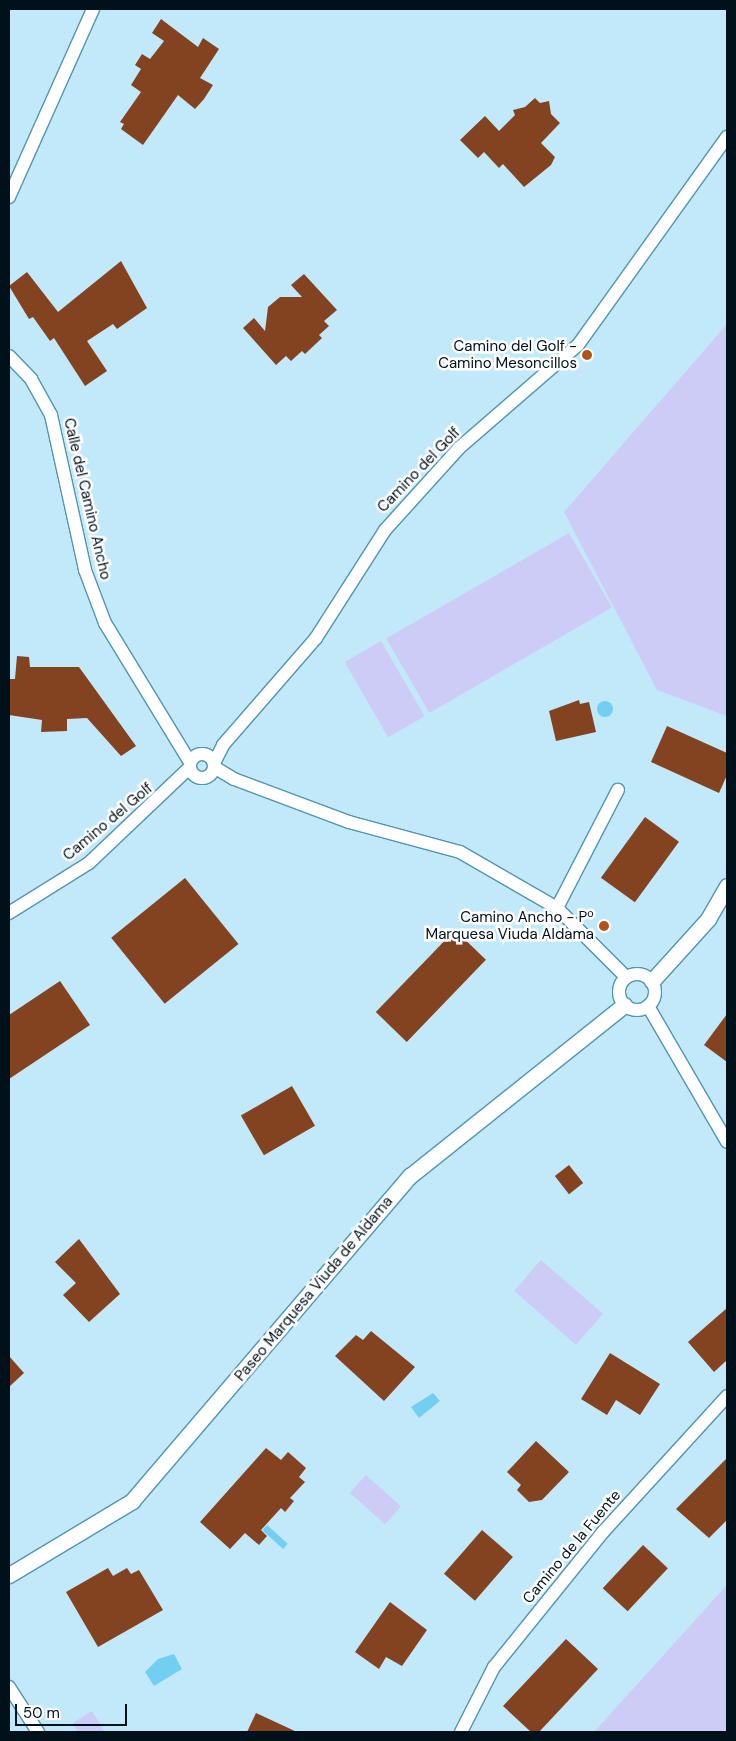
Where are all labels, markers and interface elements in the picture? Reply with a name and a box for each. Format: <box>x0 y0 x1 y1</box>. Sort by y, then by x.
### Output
place label: Camino del Golf - Camino Mesoncillos <box>438 337 577 372</box>
marker: Camino del Golf - Camino Mesoncillos <box>581 349 593 361</box>
street label: Calle del Camino Ancho <box>60 416 114 582</box>
street label: Camino del Golf <box>374 424 464 516</box>
street label: Camino del Golf <box>60 779 156 865</box>
place label: Camino Ancho - Pº Marquesa Viuda Aldama <box>426 908 594 943</box>
marker: Camino Ancho - Pº Marquesa Viuda Aldama <box>598 920 610 932</box>
street label: Paseo Marquesa Viuda de Aldama <box>231 1193 397 1385</box>
street label: Camino de la Fuente <box>519 1487 625 1607</box>
scale bar <box>18 1694 130 1726</box>
text: 50 m <box>23 1703 60 1723</box>

